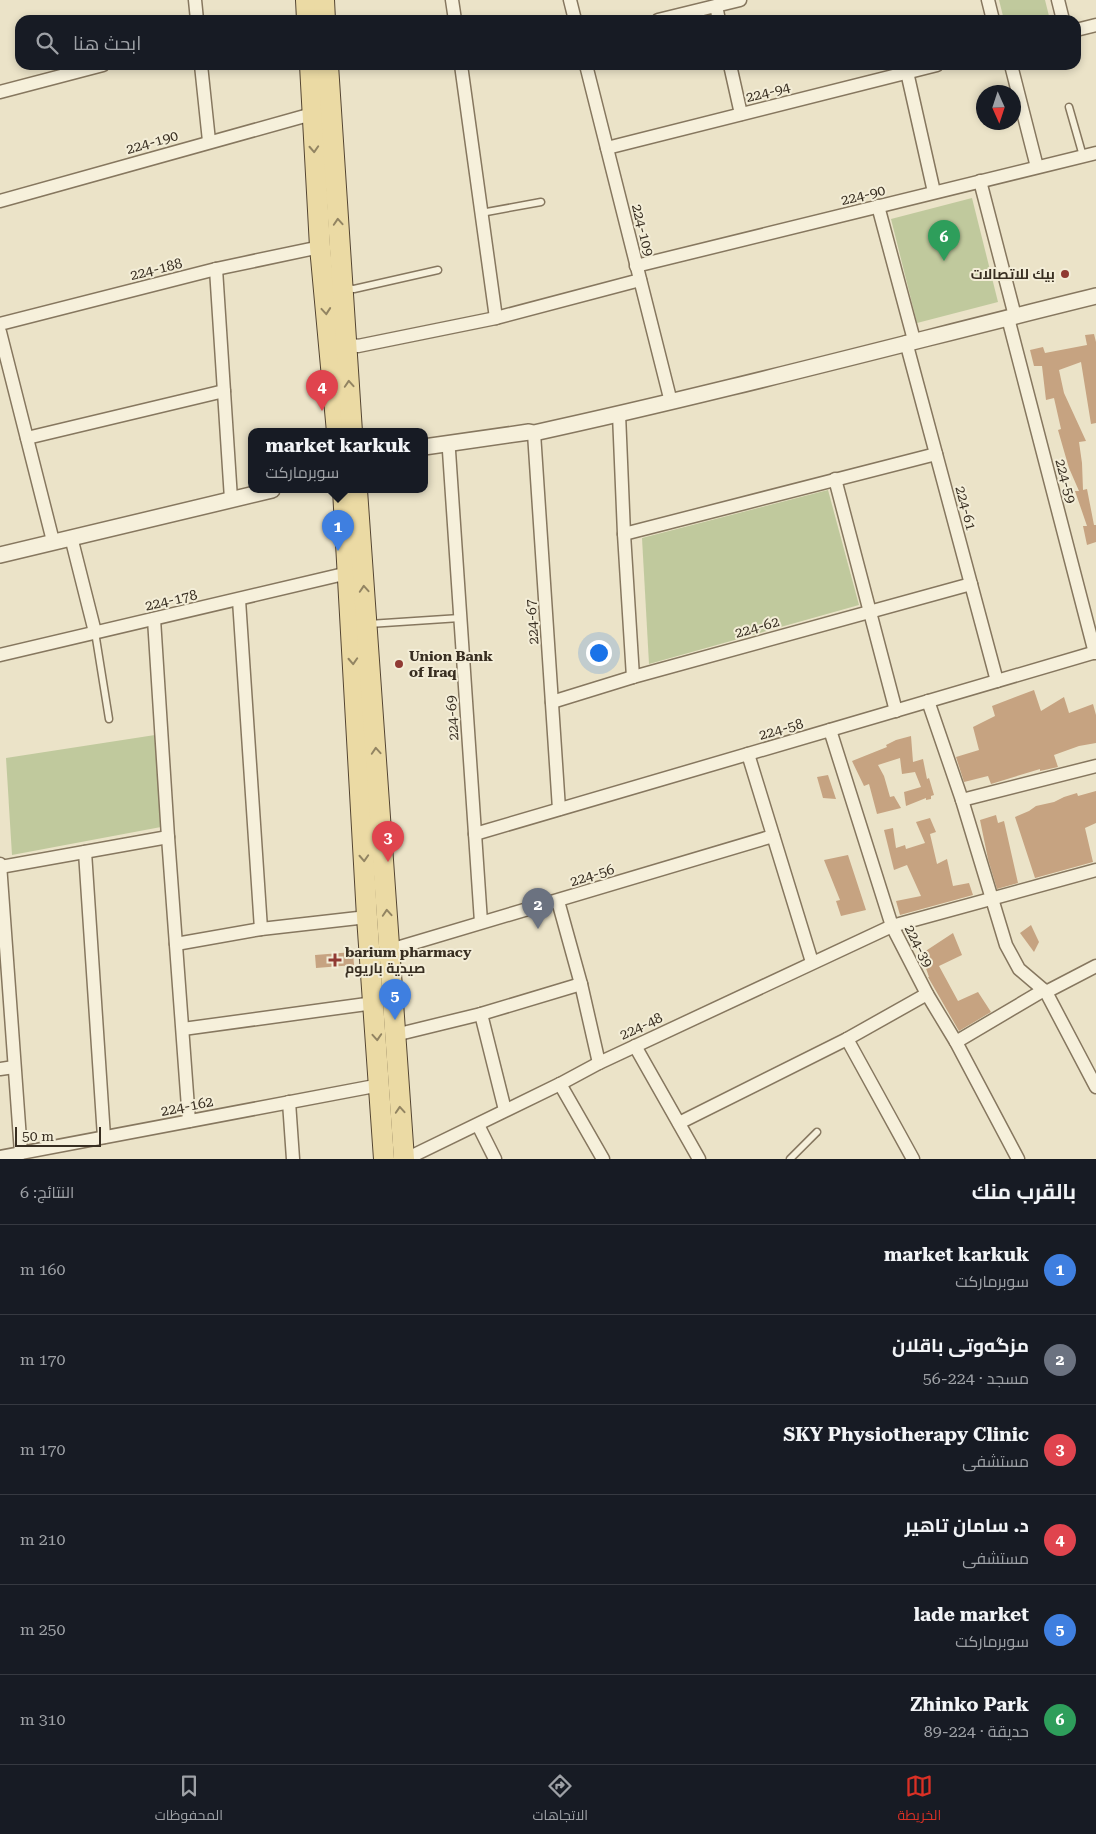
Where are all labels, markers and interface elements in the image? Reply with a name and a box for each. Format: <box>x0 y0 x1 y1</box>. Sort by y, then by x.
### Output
search box <box>15 15 1081 70</box>
icon: search <box>33 29 61 57</box>
text: ابحث هنا <box>73 32 141 55</box>
street label: 224-94 <box>744 79 792 105</box>
north arrow <box>976 85 1021 130</box>
street label: 224-190 <box>124 127 180 157</box>
one-way arrow <box>309 145 320 153</box>
street label: 224-90 <box>839 182 887 208</box>
street label: 224-109 <box>629 202 657 258</box>
one-way arrow <box>332 217 343 225</box>
pin: 6 <box>928 220 960 261</box>
street label: 224-188 <box>128 255 184 283</box>
place label: بيك للاتصالات <box>971 266 1055 282</box>
marker: بيك للاتصالات <box>1059 268 1071 280</box>
one-way arrow <box>320 307 331 315</box>
pin: 4 <box>306 370 338 411</box>
one-way arrow <box>343 379 354 387</box>
popup <box>248 428 428 493</box>
text: market karkuk <box>265 434 411 457</box>
street label: 224-59 <box>1052 457 1080 505</box>
text: سوبرماركت <box>265 463 339 482</box>
street label: 224-61 <box>952 484 980 532</box>
pin: 1 <box>322 510 354 551</box>
one-way arrow <box>359 585 370 593</box>
street label: 224-178 <box>143 586 199 614</box>
street label: 224-67 <box>522 599 542 645</box>
street label: 224-62 <box>733 613 781 641</box>
your location <box>586 640 612 666</box>
place label: Union Bank of Iraq <box>409 648 493 680</box>
one-way arrow <box>347 657 358 665</box>
marker: Union Bank of Iraq <box>393 658 405 670</box>
street label: 224-69 <box>442 695 462 741</box>
street label: 224-58 <box>757 715 805 743</box>
one-way arrow <box>370 747 381 755</box>
pin: 3 <box>372 821 404 862</box>
one-way arrow <box>359 854 369 862</box>
street label: 224-56 <box>568 861 616 889</box>
pin: 2 <box>522 888 554 929</box>
one-way arrow <box>382 909 393 917</box>
street label: 224-39 <box>902 922 937 970</box>
place label: barium pharmacy صيدية باريوم <box>345 944 472 978</box>
marker: barium pharmacy صيدية باريوم <box>329 954 341 966</box>
pin: 5 <box>379 979 411 1020</box>
street label: 224-48 <box>617 1009 665 1043</box>
one-way arrow <box>371 1034 382 1042</box>
street label: 224-162 <box>159 1093 215 1119</box>
one-way arrow <box>395 1106 406 1114</box>
scale bar <box>15 1124 101 1147</box>
text: 50 m <box>22 1128 54 1144</box>
text: بالقرب منك <box>972 1180 1076 1204</box>
text: النتائج: 6 <box>20 1183 74 1202</box>
text: market karkuk <box>884 1243 1029 1266</box>
text: 160 m <box>20 1260 66 1279</box>
text: 1 <box>1056 1260 1064 1279</box>
text: سوبرماركت <box>955 1272 1029 1291</box>
text: مزگه‌وتی باقلان <box>892 1334 1029 1357</box>
text: 170 m <box>20 1350 66 1369</box>
text: 2 <box>1056 1350 1064 1369</box>
text: مسجد · 224-56 <box>923 1369 1029 1388</box>
text: SKY Physiotherapy Clinic <box>783 1423 1029 1446</box>
text: 170 m <box>20 1440 66 1459</box>
text: 3 <box>1056 1440 1064 1459</box>
text: مستشفى <box>962 1452 1029 1471</box>
text: د. سامان تاهیر <box>905 1514 1029 1537</box>
text: 210 m <box>20 1530 66 1549</box>
text: 4 <box>1056 1530 1064 1549</box>
text: مستشفى <box>962 1549 1029 1568</box>
text: lade market <box>914 1603 1029 1626</box>
text: 250 m <box>20 1620 66 1639</box>
text: 5 <box>1056 1620 1064 1639</box>
text: سوبرماركت <box>955 1632 1029 1651</box>
text: Zhinko Park <box>910 1693 1029 1716</box>
text: 310 m <box>20 1710 66 1729</box>
text: 6 <box>1056 1710 1064 1729</box>
text: حديقة · 224-89 <box>924 1722 1029 1741</box>
tab: المحفوظات <box>155 1772 223 1828</box>
tab: الاتجاهات <box>533 1772 588 1828</box>
tab: الخريطة <box>898 1772 941 1828</box>

